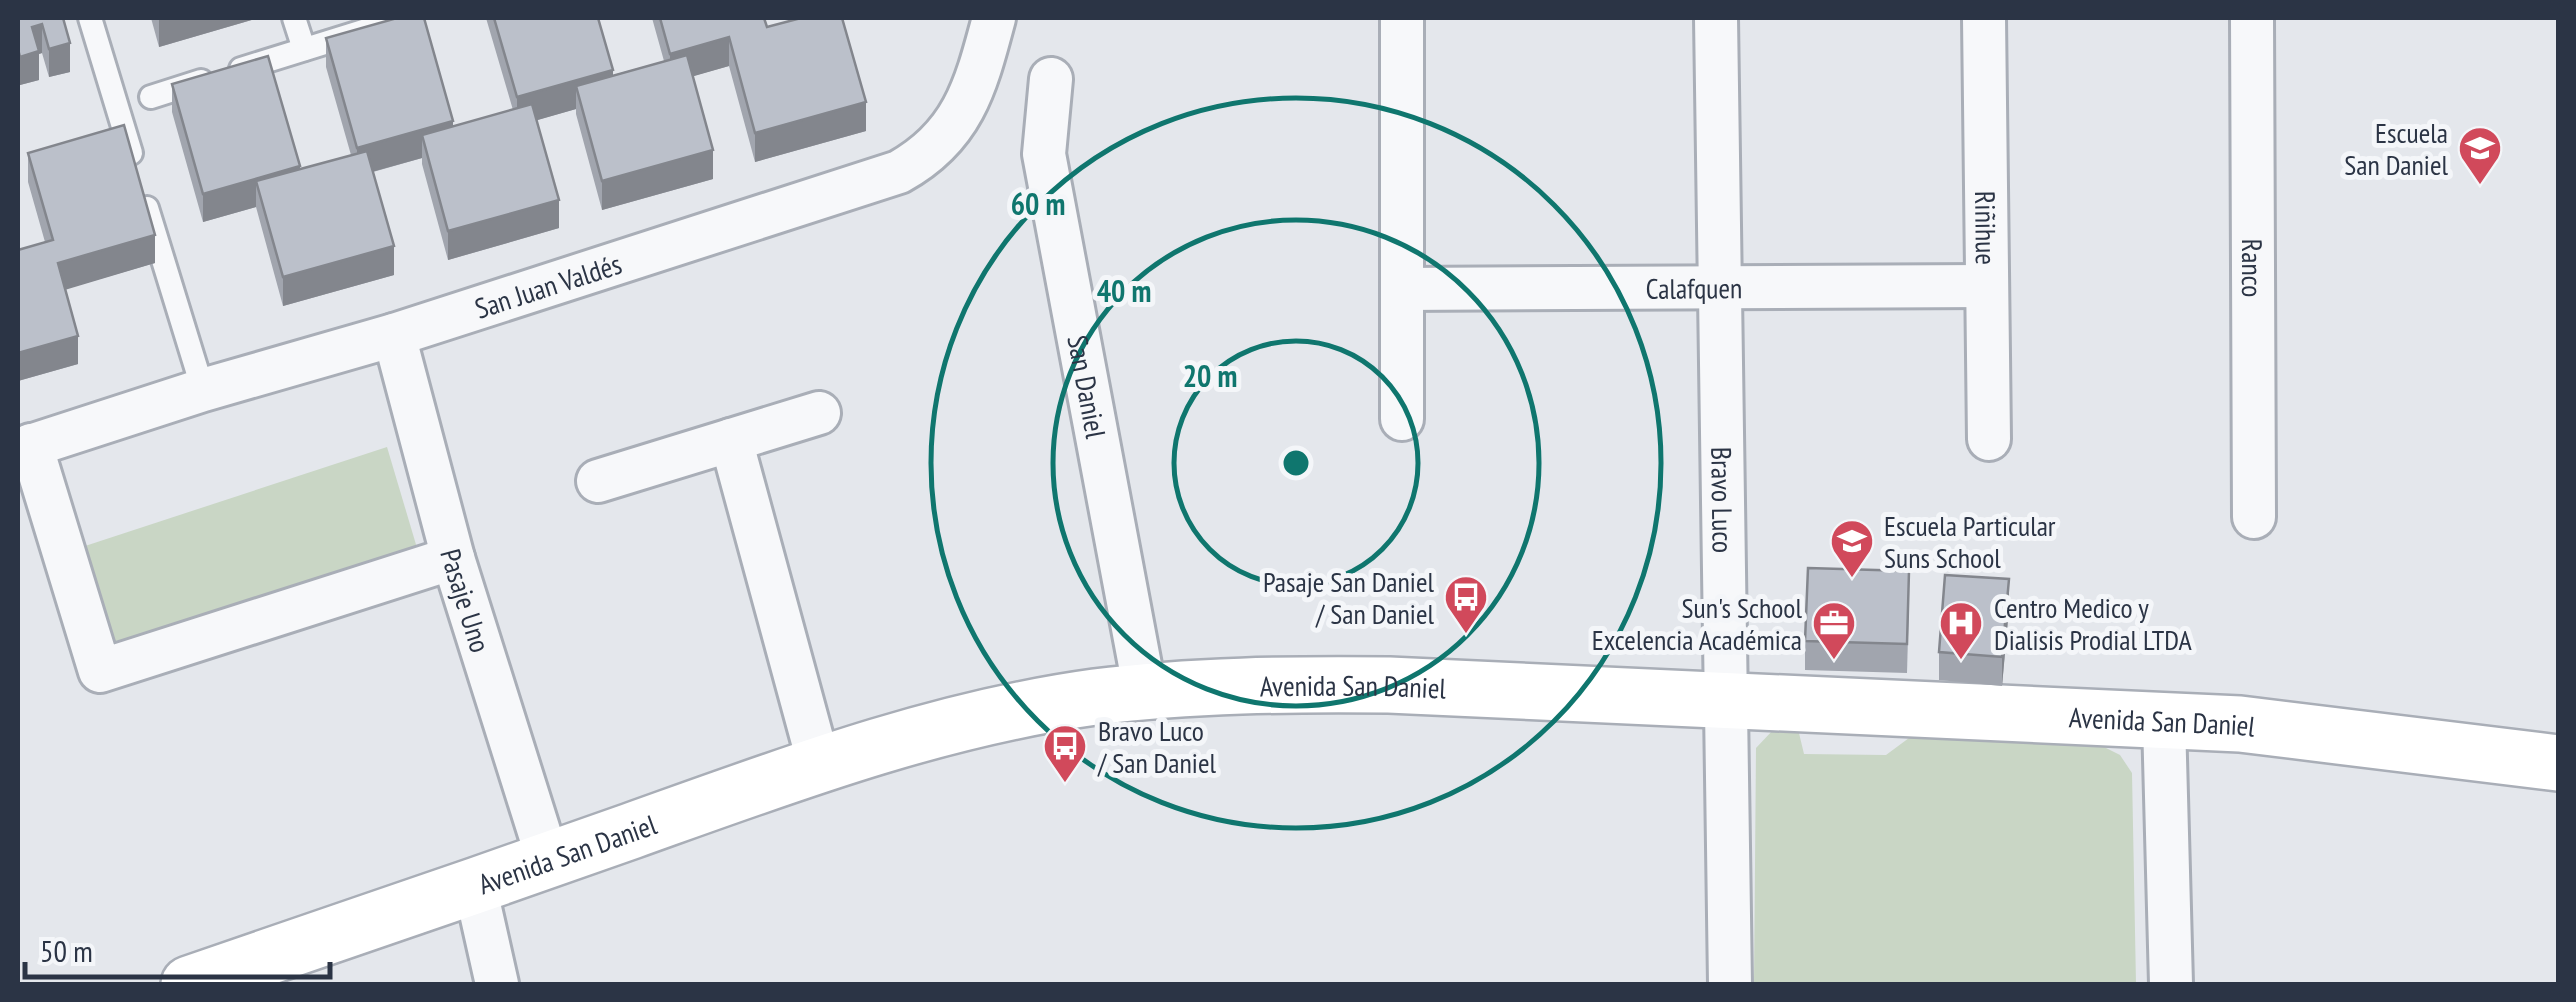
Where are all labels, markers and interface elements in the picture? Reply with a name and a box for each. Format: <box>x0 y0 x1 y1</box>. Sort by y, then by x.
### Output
place label: Escuela San Daniel <box>2344 114 2448 183</box>
school or university icon: Escuela San Daniel <box>2457 125 2503 186</box>
text: 60 m <box>1011 184 1065 223</box>
street label: Riñihue <box>1968 191 2005 265</box>
street label: Ranco <box>2234 239 2272 297</box>
street label: San Juan Valdés <box>470 244 626 326</box>
street label: Calafquen <box>1646 269 1742 306</box>
text: 40 m <box>1097 271 1151 310</box>
street label: San Daniel <box>1060 332 1116 441</box>
text: 20 m <box>1183 356 1237 395</box>
centre of rings <box>1278 445 1314 481</box>
street label: Bravo Luco <box>1704 447 1742 553</box>
place label: Escuela Particular Suns School <box>1884 507 2056 576</box>
school or university icon: Escuela Particular Suns School <box>1829 518 1875 579</box>
street label: Pasaje Uno <box>433 545 500 657</box>
place label: Pasaje San Daniel / San Daniel <box>1263 563 1434 632</box>
bus stop icon: Pasaje San Daniel / San Daniel <box>1443 574 1489 635</box>
place label: Sun's School Excelencia Académica <box>1592 589 1802 658</box>
place label: Centro Medico y Dialisis Prodial LTDA <box>1994 589 2192 658</box>
office icon: Sun's School Excelencia Académica <box>1811 600 1857 661</box>
hospital icon: Centro Medico y Dialisis Prodial LTDA <box>1938 600 1984 661</box>
street label: Avenida San Daniel <box>1259 666 1447 706</box>
street label: Avenida San Daniel <box>2068 698 2258 744</box>
place label: Bravo Luco / San Daniel <box>1097 712 1216 781</box>
bus stop icon: Bravo Luco / San Daniel <box>1042 723 1088 784</box>
street label: Avenida San Daniel <box>473 805 662 902</box>
scale bar <box>25 917 330 979</box>
text: 50 m <box>40 931 93 970</box>

